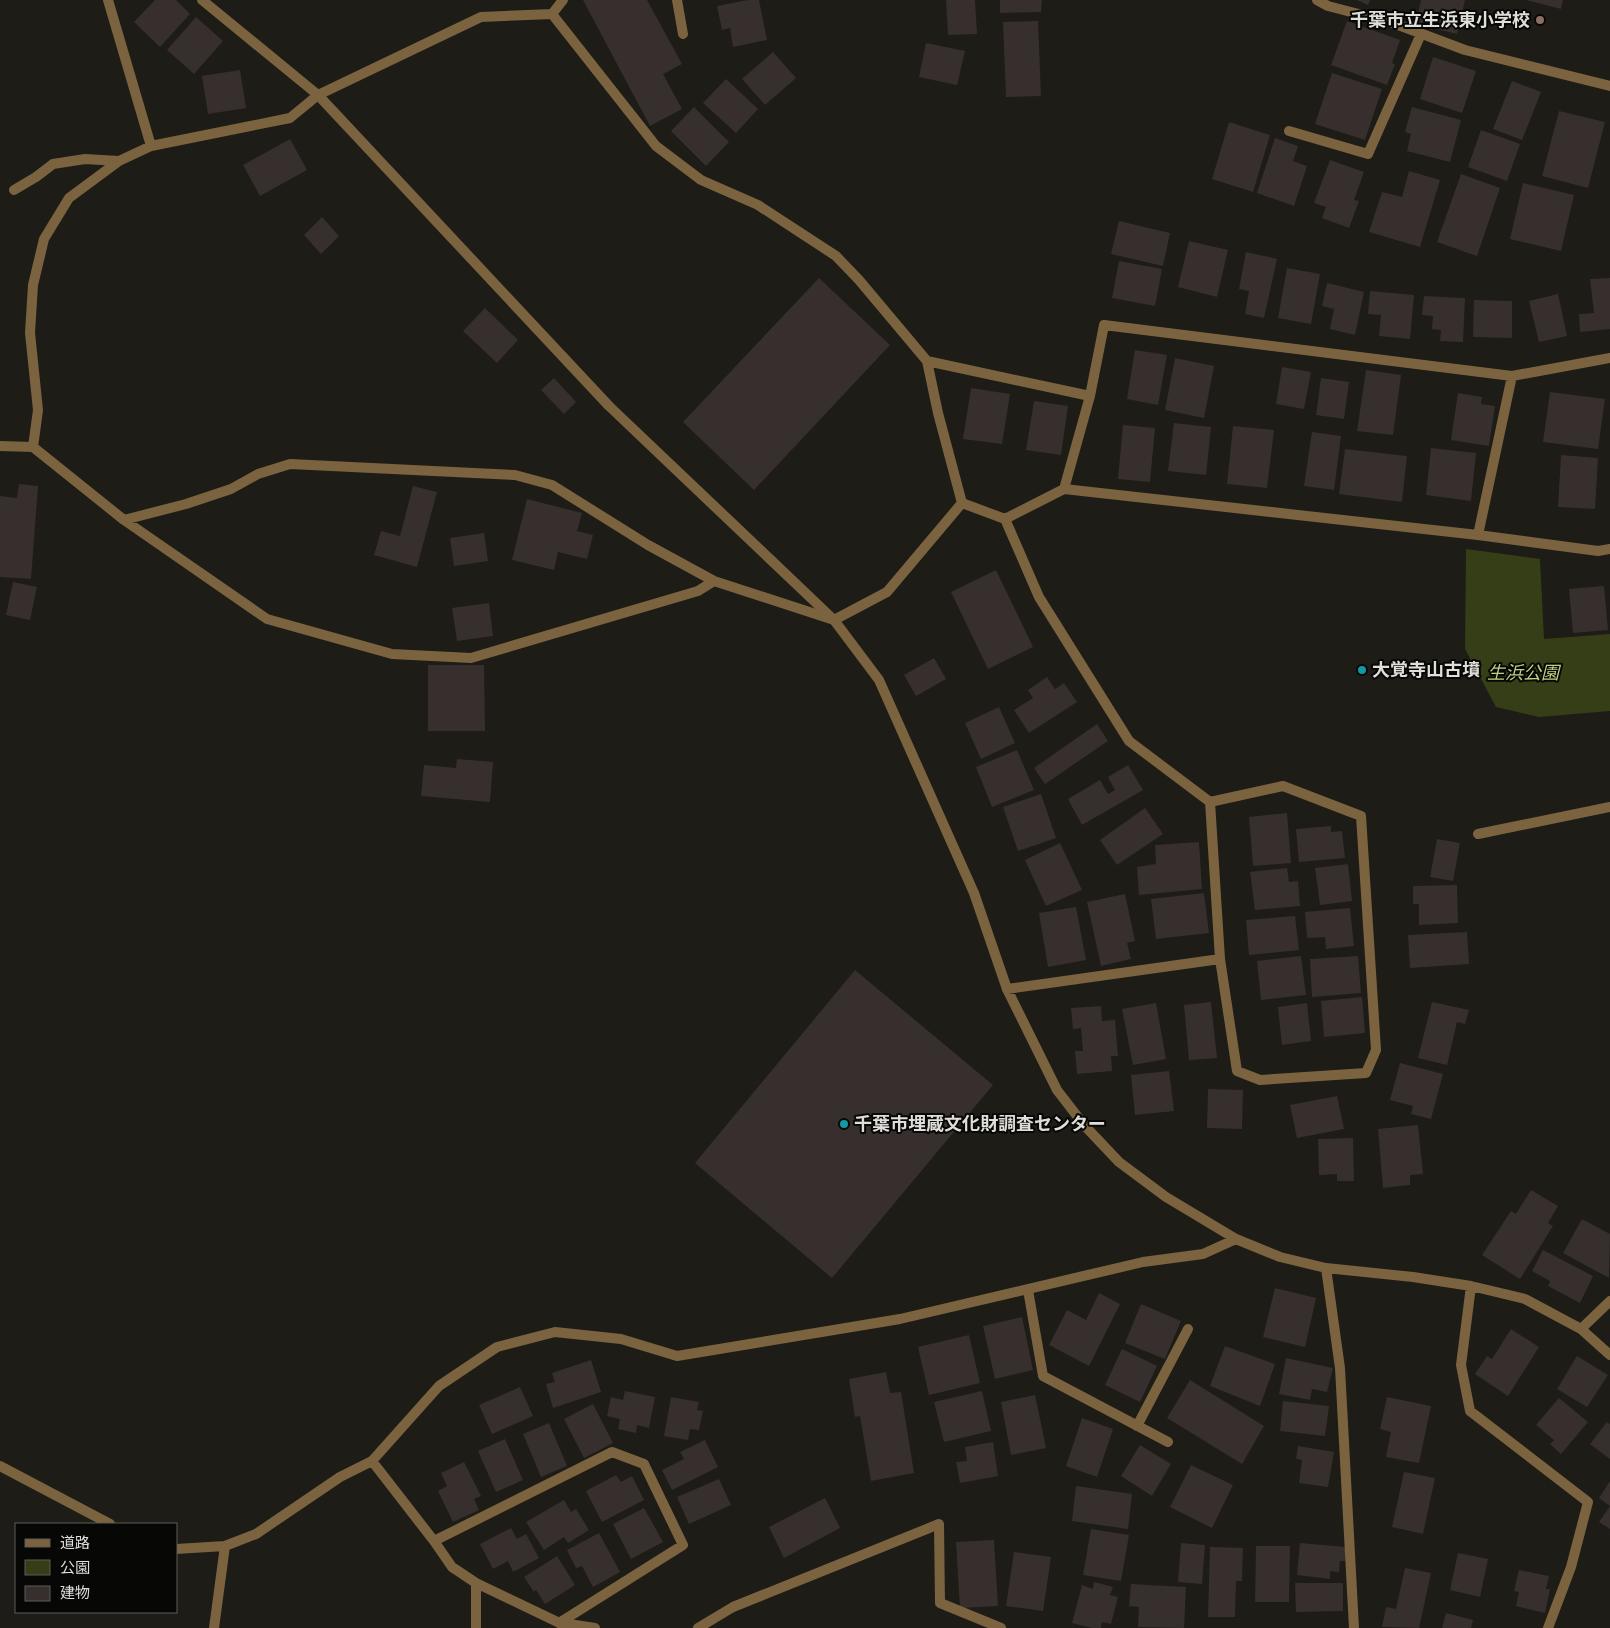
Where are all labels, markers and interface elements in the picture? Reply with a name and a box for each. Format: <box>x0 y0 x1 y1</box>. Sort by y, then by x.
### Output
place label: 千葉市立生浜東小学校 <box>1350 9 1530 31</box>
marker: 千葉市立生浜東小学校 <box>1534 14 1546 26</box>
place label: 大覚寺山古墳 <box>1372 659 1480 681</box>
park label: 生浜公園 <box>1487 662 1562 684</box>
marker: 大覚寺山古墳 <box>1356 664 1368 676</box>
place label: 千葉市埋蔵文化財調査センター <box>854 1113 1106 1135</box>
marker: 千葉市埋蔵文化財調査センター <box>838 1118 850 1130</box>
legend <box>15 1523 178 1613</box>
text: 道路 <box>60 1534 90 1552</box>
text: 公園 <box>60 1559 90 1577</box>
text: 建物 <box>60 1584 90 1602</box>

